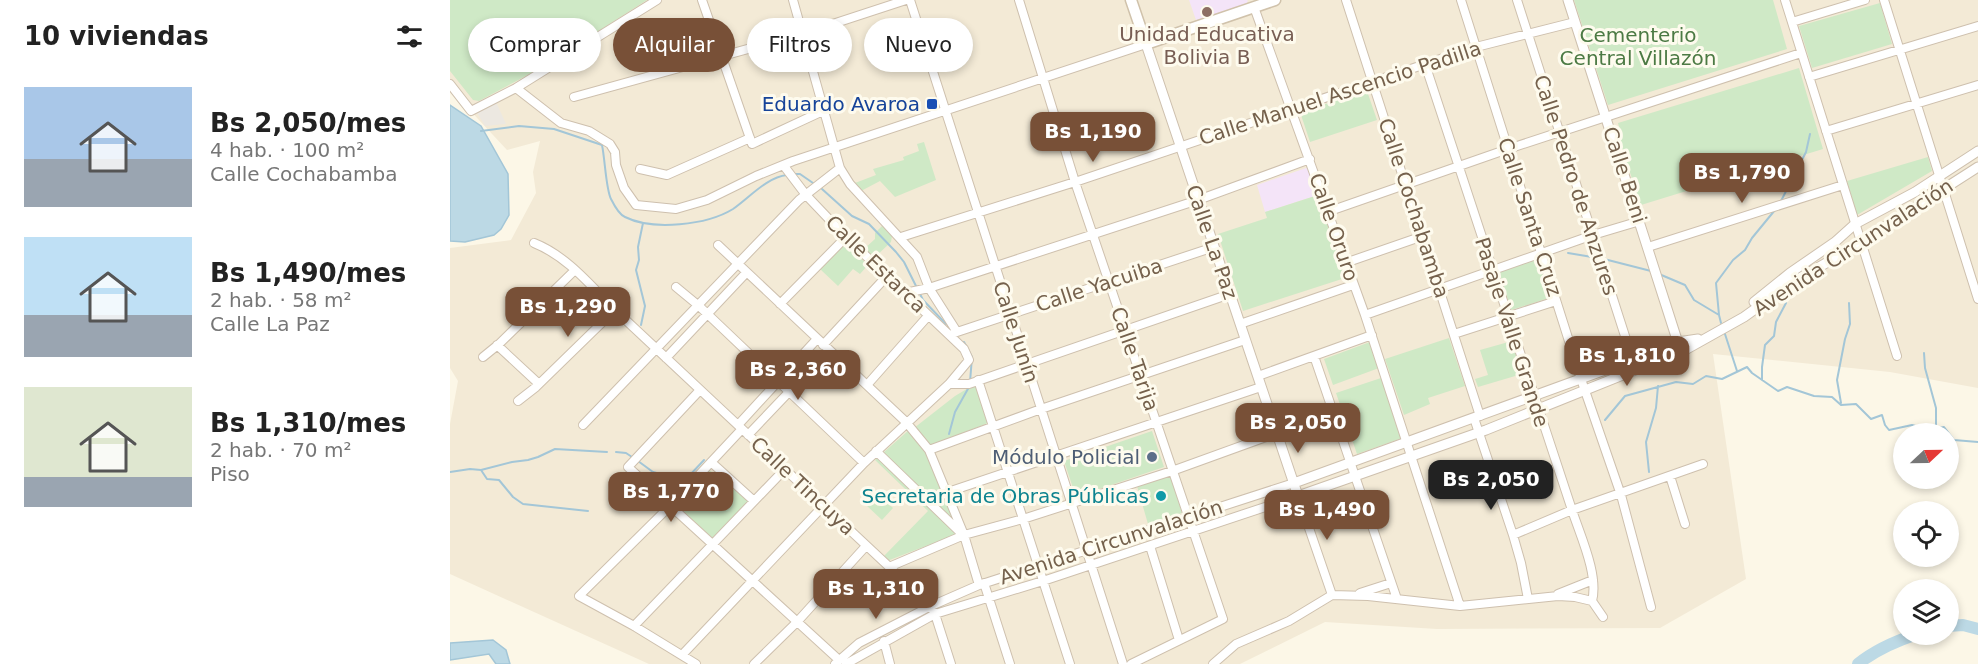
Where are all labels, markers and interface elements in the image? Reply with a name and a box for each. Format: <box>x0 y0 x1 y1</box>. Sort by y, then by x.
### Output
marker: Unidad Educativa Bolivia B <box>1200 5 1214 19</box>
chip: Comprar <box>468 18 601 72</box>
chip: Alquilar <box>613 18 735 72</box>
chip: Filtros <box>747 18 852 72</box>
chip: Nuevo <box>864 18 973 72</box>
icon: filters <box>393 20 426 53</box>
text: 10 viviendas <box>24 21 209 51</box>
place label: Unidad Educativa Bolivia B <box>1119 22 1295 69</box>
park label: Cementerio Central Villazón <box>1560 23 1716 70</box>
street label: Calle Manuel Ascencio Padilla <box>1196 36 1484 150</box>
street label: Calle Pedro de Anzures <box>1529 72 1623 298</box>
place label: Eduardo Avaroa <box>762 92 920 116</box>
marker: Eduardo Avaroa <box>925 97 939 111</box>
text: Bs 2,050/mes <box>210 108 406 138</box>
icon: home <box>72 111 144 183</box>
pin: Bs 1,190 <box>1031 112 1155 163</box>
street label: Calle Cochabamba <box>1374 115 1454 301</box>
text: Bs 1,190 <box>1044 119 1142 143</box>
street label: Calle Beni <box>1598 124 1652 226</box>
street label: Calle Santa Cruz <box>1493 135 1567 299</box>
text: 4 hab. · 100 m² <box>210 138 364 162</box>
pin: Bs 1,790 <box>1680 153 1804 204</box>
text: Bs 1,790 <box>1693 160 1791 184</box>
text: Calle Cochabamba <box>210 162 398 186</box>
street label: Calle Oruro <box>1304 170 1364 284</box>
street label: Avenida Circunvalación <box>1749 173 1957 321</box>
street label: Calle La Paz <box>1181 182 1243 302</box>
street label: Calle Estarca <box>821 210 931 318</box>
street label: Pasaje Valle Grande <box>1470 234 1554 430</box>
street label: Calle Yacuiba <box>1033 253 1165 317</box>
text: Bs 1,490/mes <box>210 258 406 288</box>
icon: home <box>72 261 144 333</box>
street label: Calle Junín <box>988 278 1044 386</box>
pin: Bs 1,290 <box>506 287 630 338</box>
text: 2 hab. · 58 m² <box>210 288 351 312</box>
text: Bs 1,290 <box>519 294 617 318</box>
street label: Calle Tarija <box>1106 304 1164 414</box>
text: Calle La Paz <box>210 312 330 336</box>
pin: Bs 1,810 <box>1565 336 1689 387</box>
text: Bs 1,810 <box>1578 343 1676 367</box>
pin: Bs 2,360 <box>736 350 860 401</box>
text: Bs 2,360 <box>749 357 847 381</box>
pin: Bs 2,050 <box>1236 403 1360 454</box>
text: Bs 1,310/mes <box>210 408 406 438</box>
text: Bs 2,050 <box>1249 410 1347 434</box>
icon: home <box>72 411 144 483</box>
north arrow <box>1893 423 1959 489</box>
map controls <box>1893 423 1959 645</box>
street label: Calle Tincuya <box>746 432 860 540</box>
text: 2 hab. · 70 m² <box>210 438 351 462</box>
place label: Módulo Policial <box>992 445 1140 469</box>
marker: Módulo Policial <box>1145 450 1159 464</box>
pin: Bs 2,050 <box>1429 460 1553 511</box>
text: Piso <box>210 462 250 486</box>
text: Bs 2,050 <box>1442 467 1540 491</box>
pin: Bs 1,770 <box>609 472 733 523</box>
text: Bs 1,770 <box>622 479 720 503</box>
place label: Secretaria de Obras Públicas <box>862 484 1149 508</box>
marker: Secretaria de Obras Públicas <box>1154 489 1168 503</box>
pin: Bs 1,490 <box>1265 490 1389 541</box>
street label: Avenida Circunvalación <box>996 495 1226 589</box>
text: Bs 1,490 <box>1278 497 1376 521</box>
button: locate <box>1893 501 1959 567</box>
pin: Bs 1,310 <box>814 569 938 620</box>
text: Bs 1,310 <box>827 576 925 600</box>
button: layers <box>1893 579 1959 645</box>

